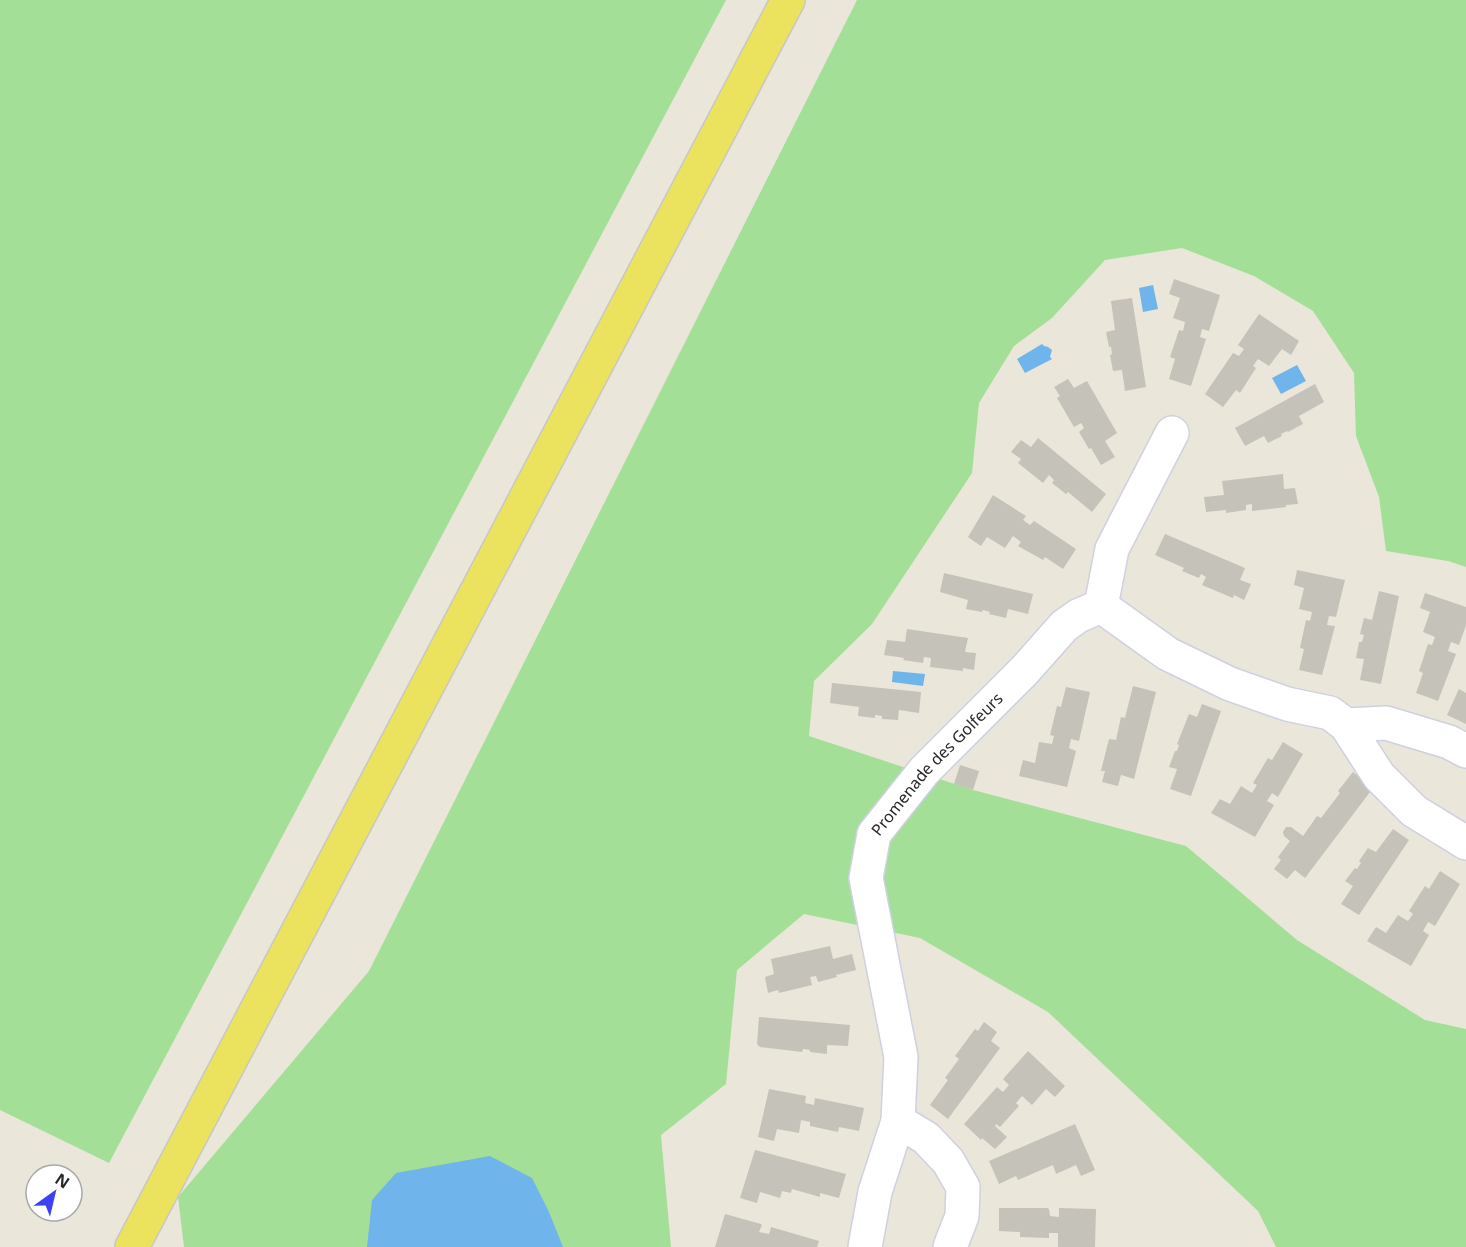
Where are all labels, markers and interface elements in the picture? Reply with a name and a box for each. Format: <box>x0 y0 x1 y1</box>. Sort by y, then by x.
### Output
street label: Promenade des Golfeurs <box>866 687 1008 840</box>
north arrow <box>24 1163 84 1223</box>
text: N <box>51 1168 74 1193</box>

